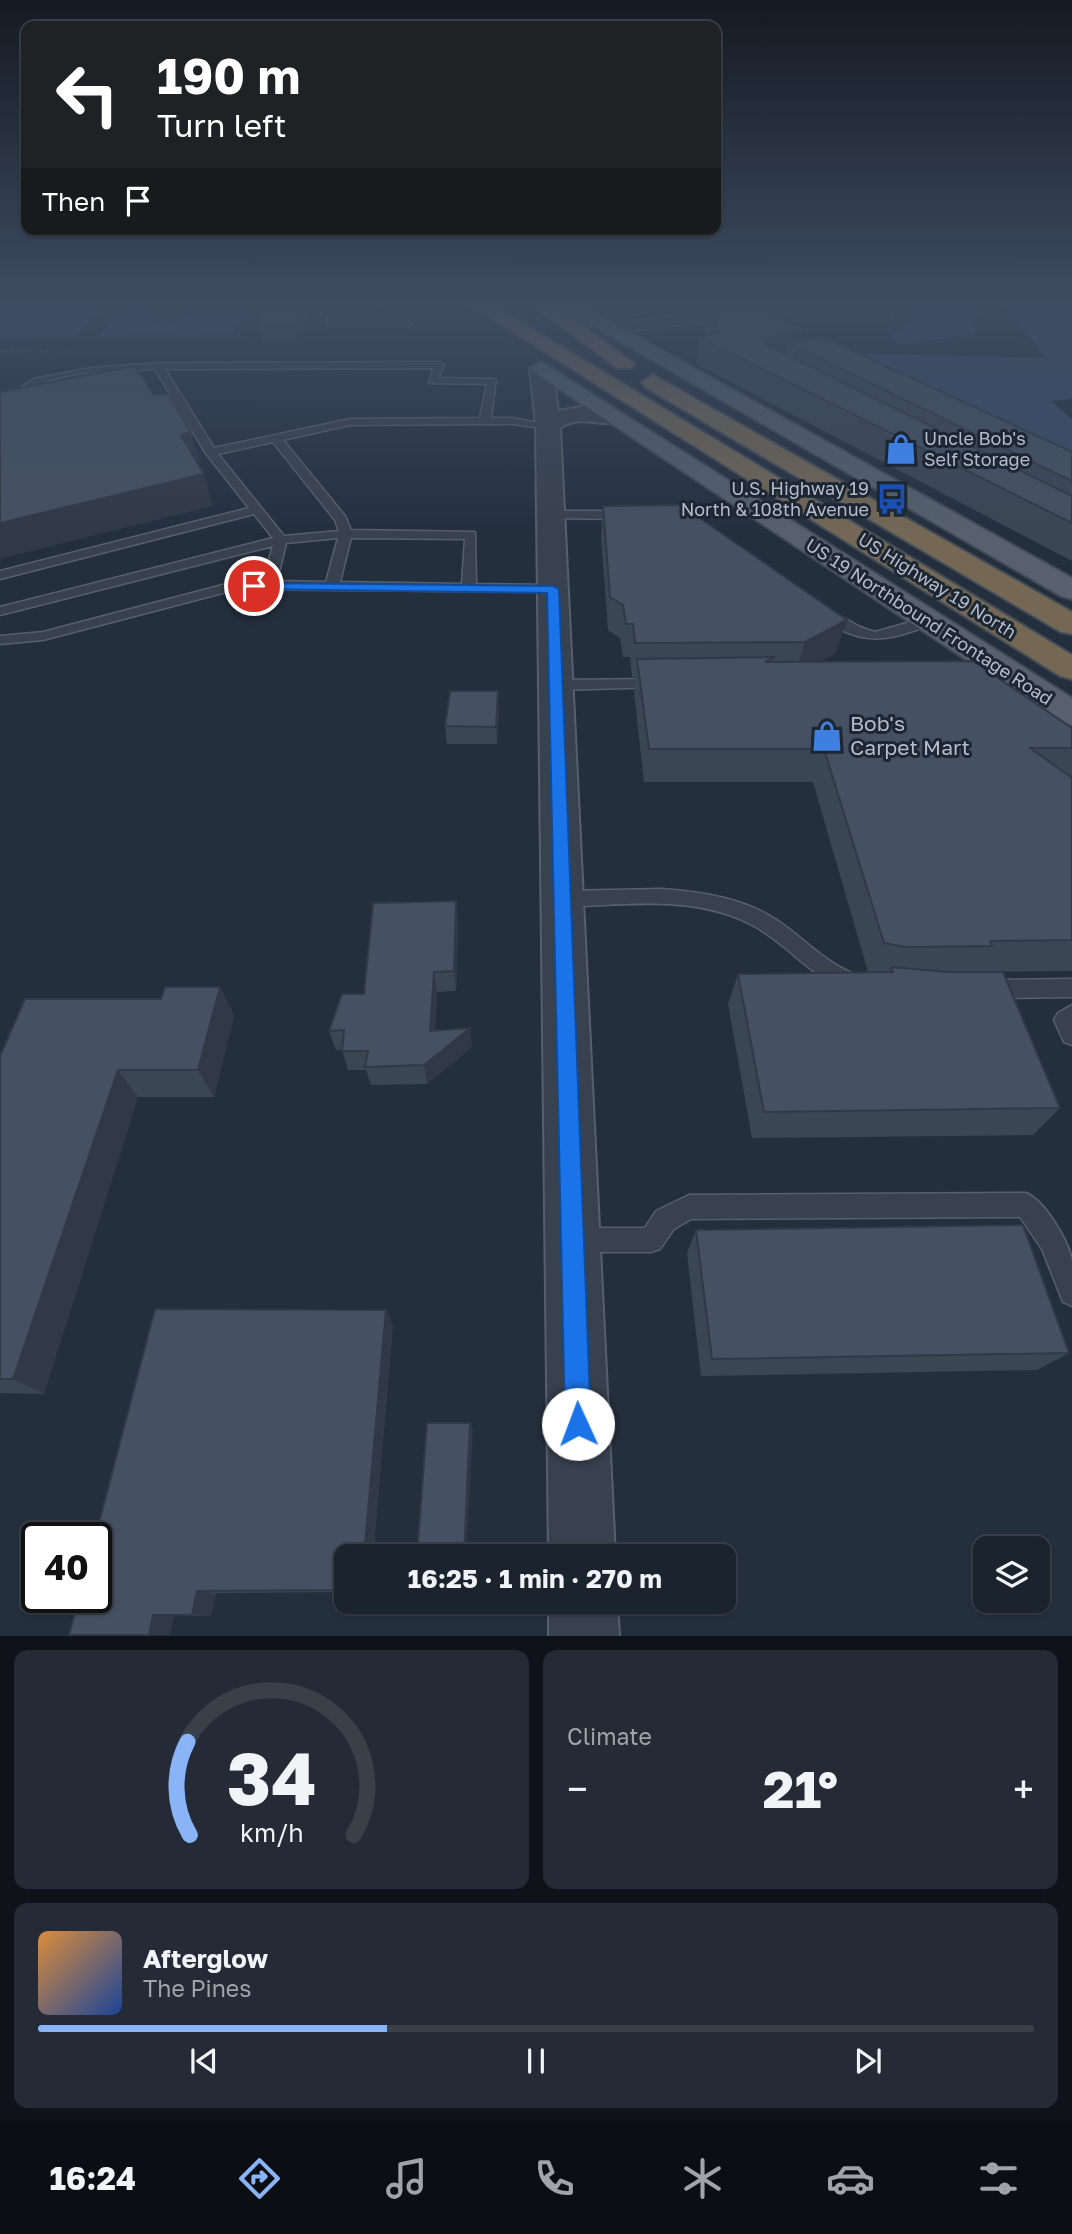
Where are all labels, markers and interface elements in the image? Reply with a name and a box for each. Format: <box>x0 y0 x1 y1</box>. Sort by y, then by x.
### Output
text: 190 m <box>157 46 300 105</box>
icon: left <box>42 49 133 140</box>
text: Turn left <box>157 106 286 144</box>
icon: arrive <box>119 182 157 220</box>
text: Then <box>42 186 105 217</box>
place label: Uncle Bob's Self Storage <box>924 427 1030 470</box>
shop icon: Uncle Bob's Self Storage <box>884 432 918 466</box>
place label: U.S. Highway 19 North & 108th Avenue <box>681 477 869 520</box>
bus stop icon: U.S. Highway 19 North & 108th Avenue <box>875 482 909 516</box>
street label: US Highway 19 North <box>854 527 1021 643</box>
street label: US 19 Northbound Frontage Road <box>802 533 1057 709</box>
pin <box>224 556 284 616</box>
icon: arrive <box>235 567 273 605</box>
place label: Bob's Carpet Mart <box>850 710 970 760</box>
shop icon: Bob's Carpet Mart <box>810 719 844 753</box>
position arrow <box>541 1387 615 1461</box>
speed limit sign: 40 <box>21 1522 112 1613</box>
map controls <box>973 1536 1050 1613</box>
button: layers <box>973 1536 1050 1613</box>
text: 16:25 · 1 min · 270 m <box>408 1563 662 1594</box>
text: Climate <box>567 1722 652 1750</box>
text: 34 <box>227 1735 316 1822</box>
text: 21° <box>763 1757 838 1819</box>
text: − <box>567 1766 588 1811</box>
text: + <box>1013 1766 1034 1811</box>
text: km/h <box>240 1817 303 1848</box>
text: Afterglow <box>143 1943 268 1974</box>
text: The Pines <box>143 1974 251 2002</box>
icon: previous <box>185 2042 223 2080</box>
icon: pause <box>517 2042 555 2080</box>
icon: next <box>849 2042 887 2080</box>
icon: directions <box>235 2154 284 2203</box>
icon: music <box>382 2154 431 2203</box>
icon: phone <box>530 2154 579 2203</box>
icon: climate <box>678 2154 727 2203</box>
icon: car <box>826 2154 875 2203</box>
icon: filters <box>974 2154 1023 2203</box>
text: 16:24 <box>49 2159 136 2197</box>

